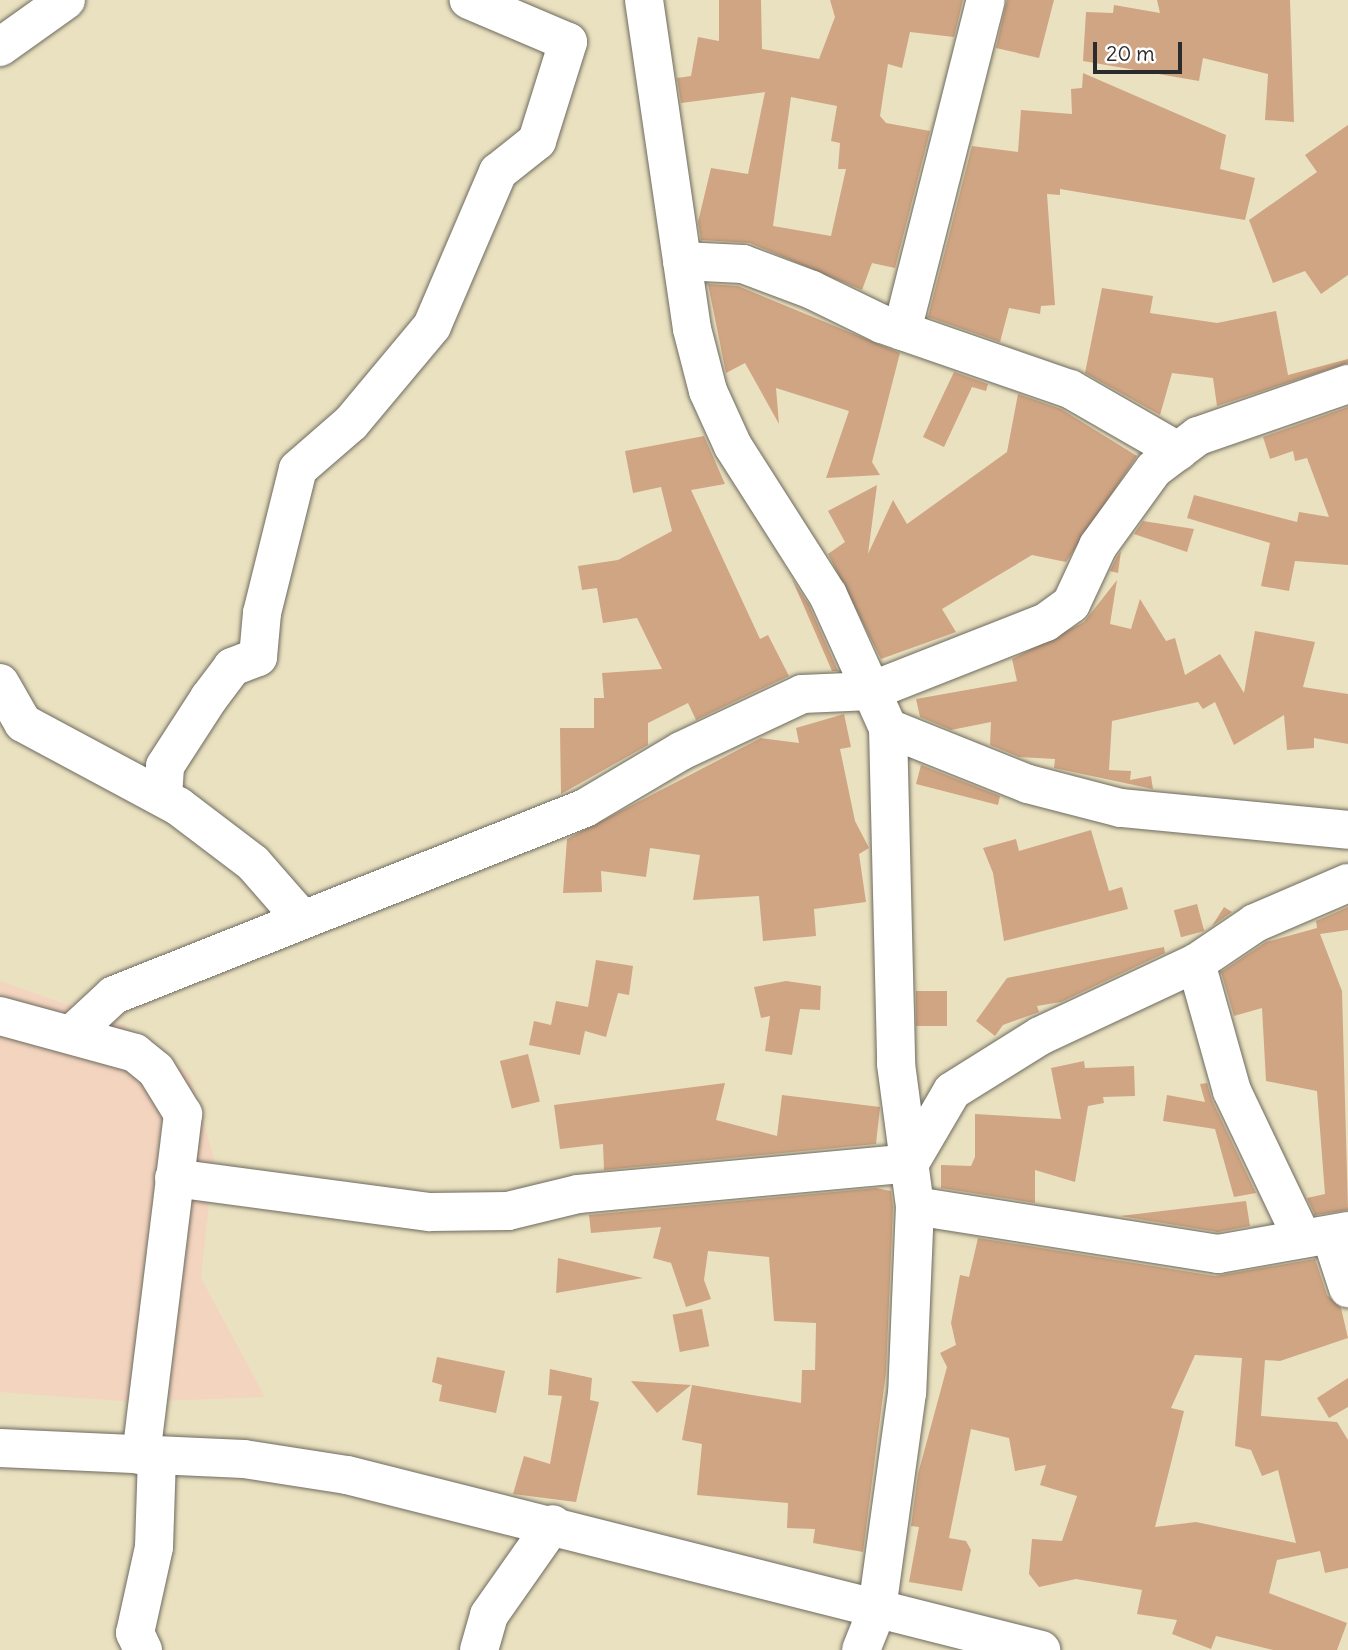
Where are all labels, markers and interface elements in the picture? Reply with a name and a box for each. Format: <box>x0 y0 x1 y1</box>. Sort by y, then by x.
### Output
scale bar <box>1096 28 1185 72</box>
text: 20 m <box>1106 40 1155 67</box>

